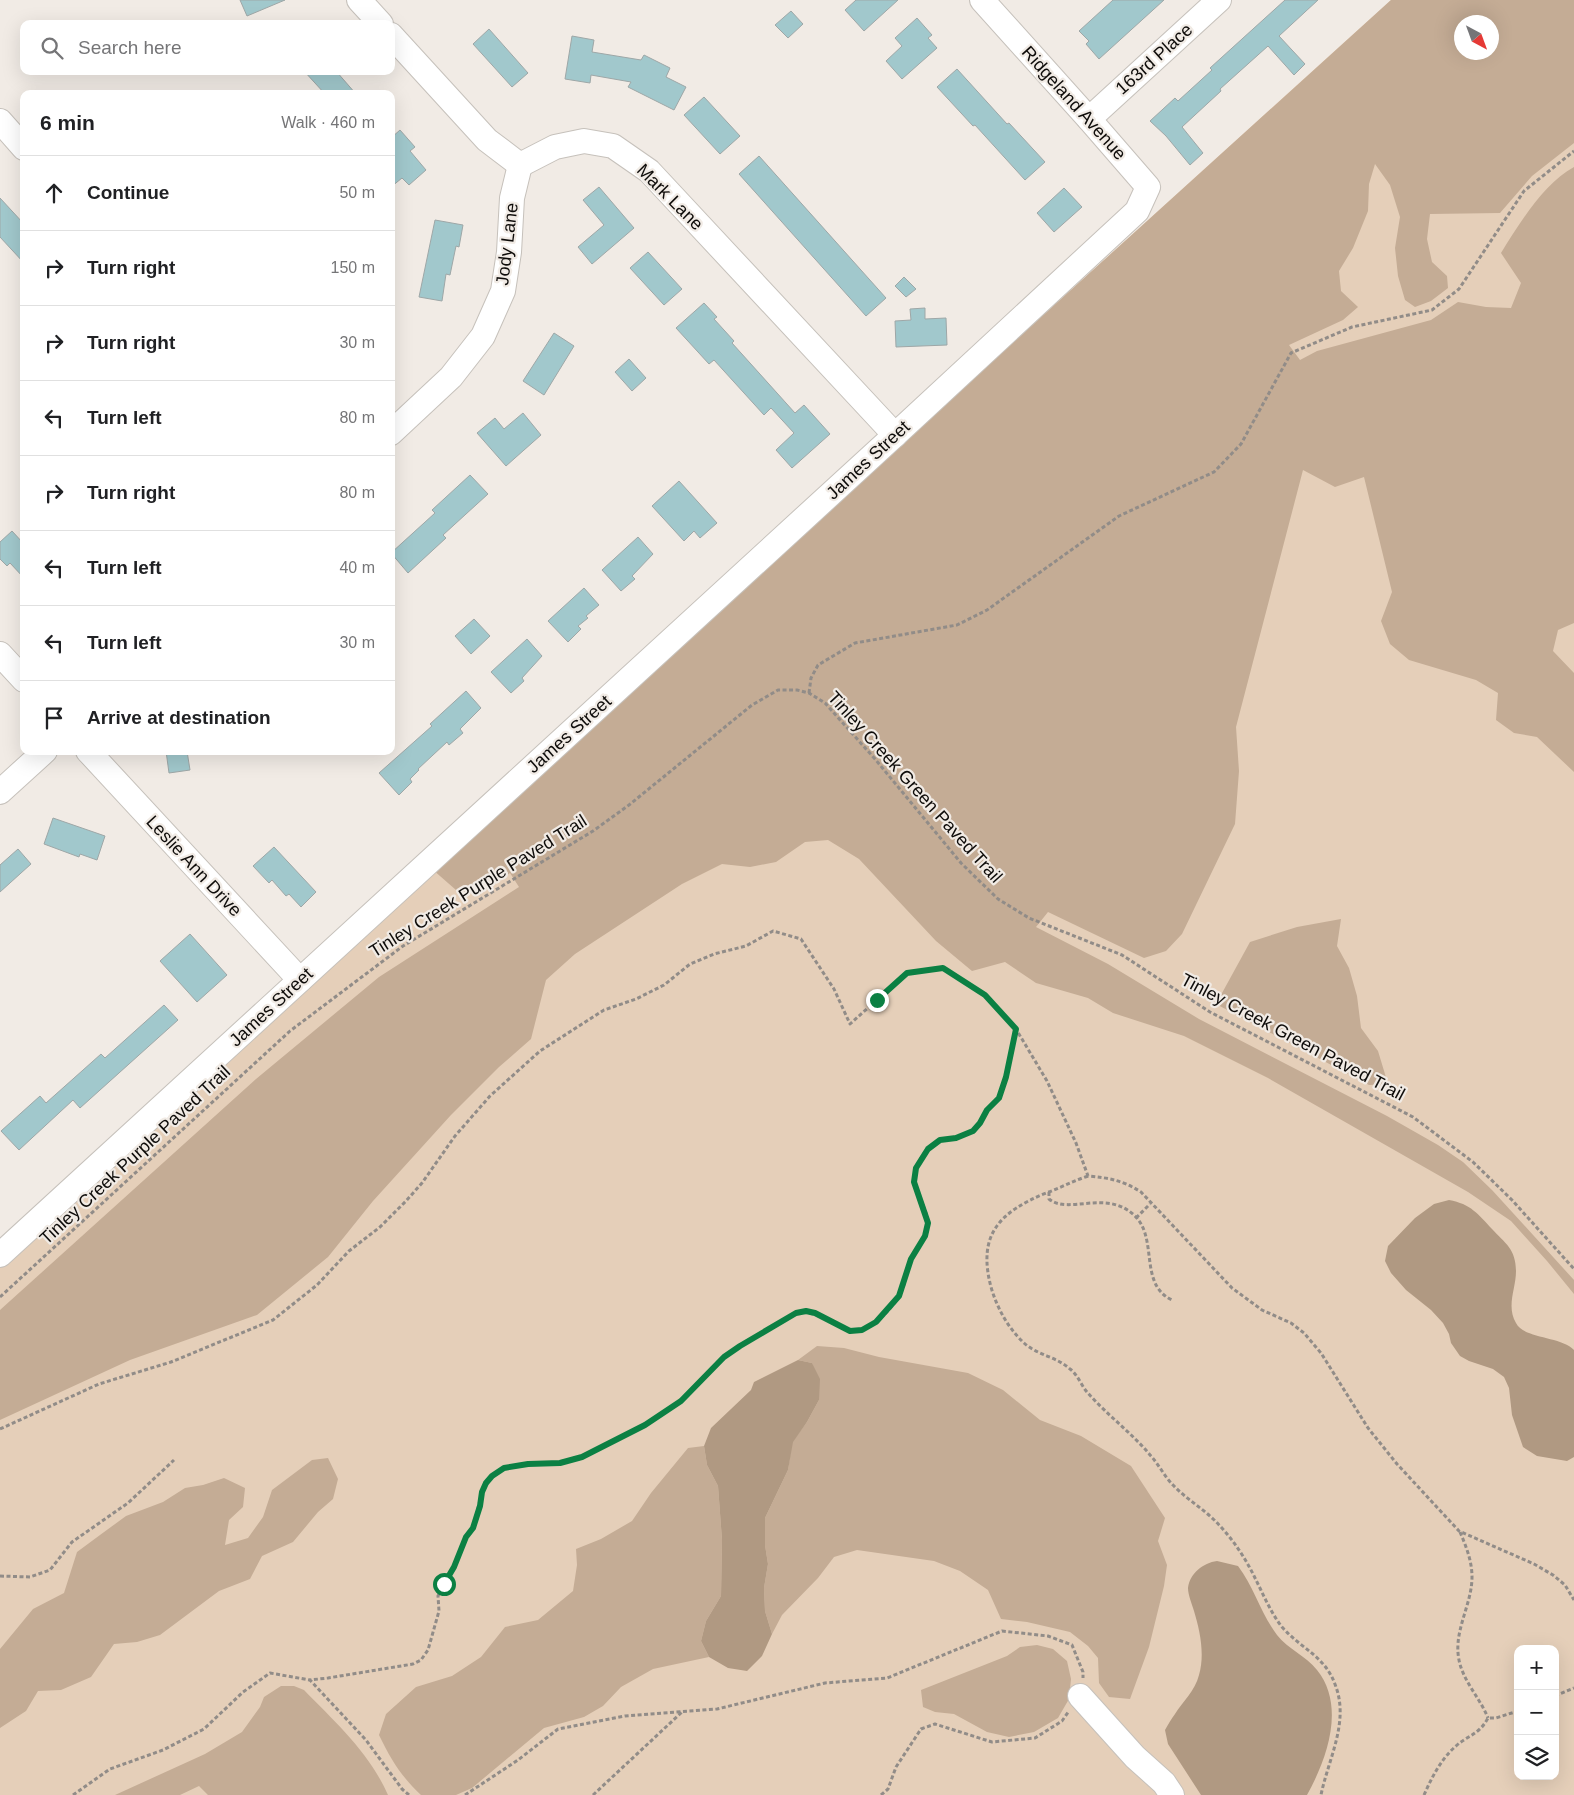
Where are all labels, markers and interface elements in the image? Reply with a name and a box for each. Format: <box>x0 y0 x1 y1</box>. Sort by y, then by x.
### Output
north arrow <box>1454 15 1499 60</box>
street label: 163rd Place <box>1112 19 1196 99</box>
search box <box>20 20 395 75</box>
icon: search <box>38 34 66 62</box>
text: Search here <box>78 37 182 58</box>
street label: Ridgeland Avenue <box>1018 42 1130 164</box>
text: 6 min <box>40 111 95 134</box>
text: Walk · 460 m <box>281 114 375 131</box>
street label: Mark Lane <box>633 160 707 234</box>
icon: ahead <box>40 179 68 207</box>
text: Continue <box>87 182 169 203</box>
text: 50 m <box>339 184 375 201</box>
street label: Jody Lane <box>492 202 522 286</box>
icon: right <box>40 254 68 282</box>
text: Turn right <box>87 257 175 278</box>
text: 150 m <box>331 259 375 276</box>
icon: right <box>40 329 68 357</box>
text: Turn right <box>87 332 175 353</box>
text: 30 m <box>339 334 375 351</box>
icon: left <box>40 404 68 432</box>
text: Turn left <box>87 407 162 428</box>
text: 80 m <box>339 409 375 426</box>
street label: James Street <box>822 417 914 503</box>
icon: right <box>40 479 68 507</box>
text: Turn right <box>87 482 175 503</box>
text: 80 m <box>339 484 375 501</box>
icon: left <box>40 554 68 582</box>
text: Turn left <box>87 557 162 578</box>
text: 40 m <box>339 559 375 576</box>
icon: left <box>40 629 68 657</box>
text: Turn left <box>87 632 162 653</box>
text: 30 m <box>339 634 375 651</box>
street label: Tinley Creek Green Paved Trail <box>824 687 1006 887</box>
street label: James Street <box>523 691 615 777</box>
icon: arrive <box>40 704 68 732</box>
text: Arrive at destination <box>87 707 271 728</box>
street label: Tinley Creek Purple Paved Trail <box>366 811 590 961</box>
street label: Leslie Ann Drive <box>142 812 246 920</box>
street label: James Street <box>225 964 317 1050</box>
street label: Tinley Creek Green Paved Trail <box>1178 969 1408 1105</box>
route end <box>866 989 889 1012</box>
street label: Tinley Creek Purple Paved Trail <box>36 1062 234 1248</box>
route start <box>433 1573 456 1596</box>
map controls <box>1514 1645 1559 1780</box>
button: + <box>1514 1645 1559 1690</box>
button: − <box>1514 1690 1559 1735</box>
button: layers <box>1514 1735 1559 1780</box>

